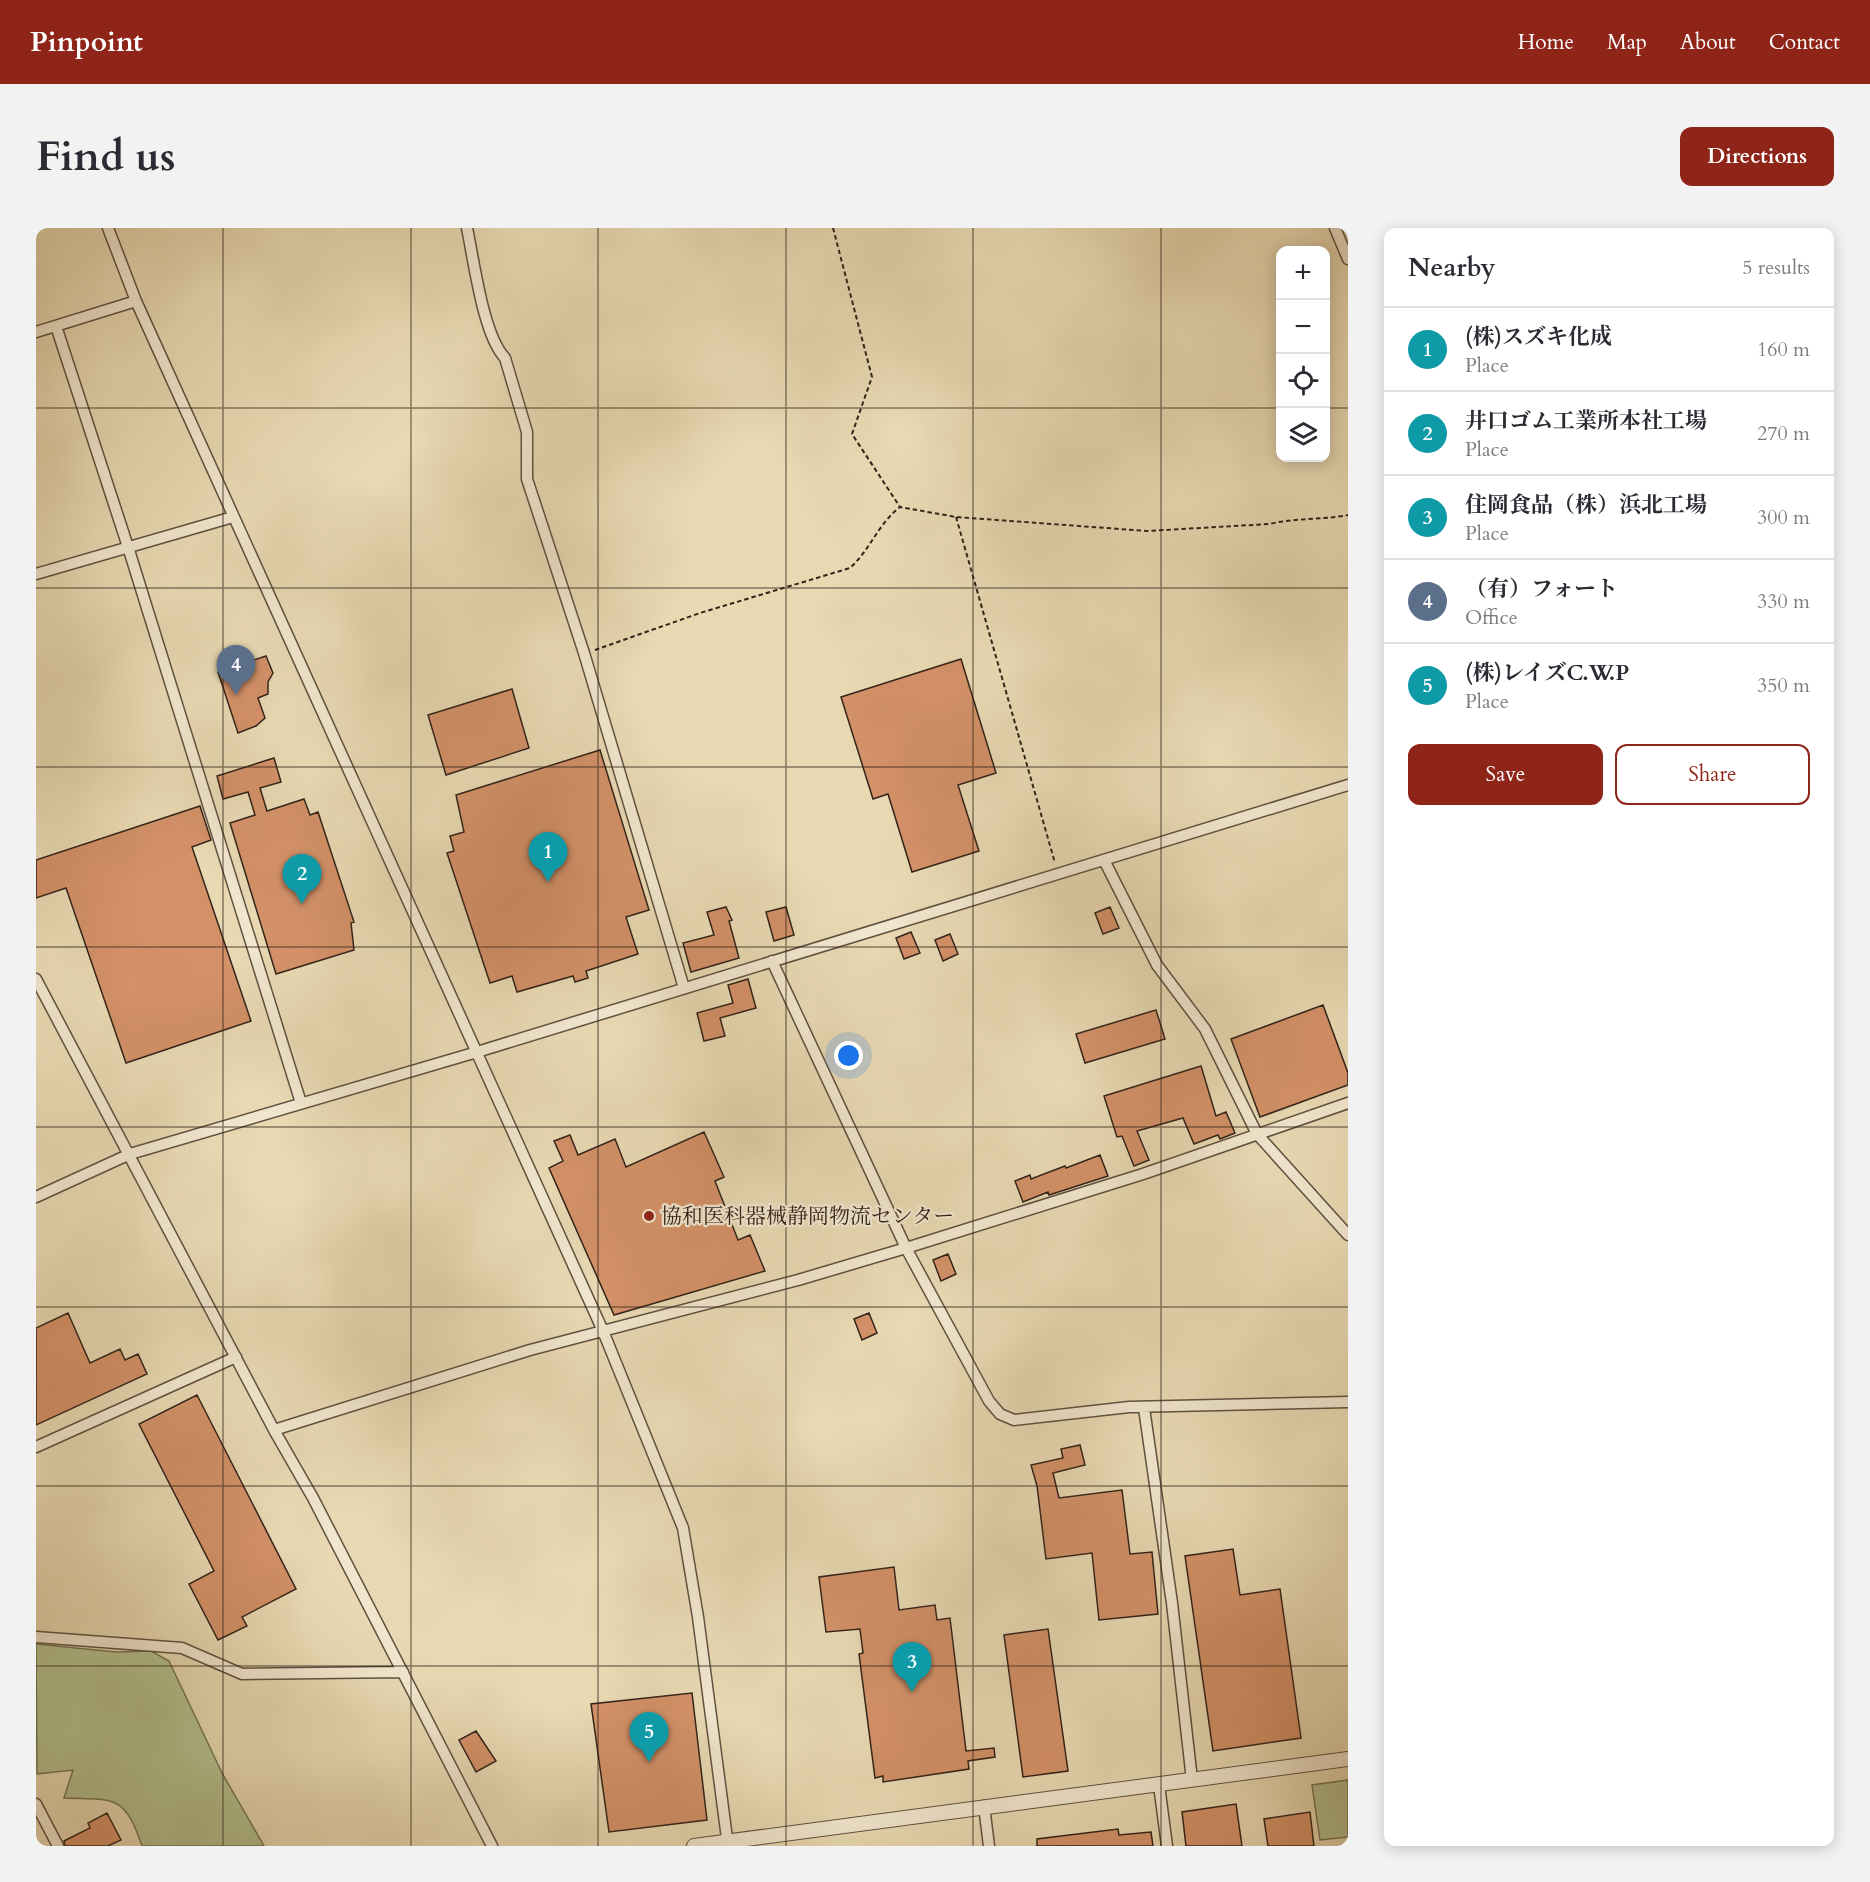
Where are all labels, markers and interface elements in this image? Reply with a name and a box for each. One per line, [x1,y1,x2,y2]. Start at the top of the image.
text: Pinpoint [30,23,143,61]
text: Home [1518,28,1574,57]
text: Map [1607,28,1647,57]
text: About [1680,28,1736,57]
text: Contact [1769,28,1840,57]
button: Directions [1680,127,1834,186]
text: Find us [36,128,176,185]
map controls [1276,246,1330,462]
button: + [1276,246,1330,300]
text: Nearby [1408,250,1496,285]
text: 5 results [1742,254,1810,281]
button: − [1276,300,1330,354]
text: (株)スズキ化成 [1465,322,1612,352]
text: 1 [1422,336,1433,363]
text: 160 m [1757,336,1810,363]
text: Place [1465,352,1509,379]
button: locate [1276,354,1330,408]
text: 井口ゴム工業所本社工場 [1465,406,1707,436]
button: layers [1276,408,1330,462]
text: 2 [1422,420,1433,447]
text: 270 m [1757,420,1810,447]
text: Place [1465,436,1509,463]
text: 住岡食品（株）浜北工場 [1465,490,1707,520]
text: 3 [1422,504,1433,531]
text: 300 m [1757,504,1810,531]
text: Place [1465,520,1509,547]
text: （有）フォート [1465,574,1618,604]
text: 4 [1422,588,1433,615]
text: 330 m [1757,588,1810,615]
text: Office [1465,604,1518,631]
pin: 4 [216,646,256,695]
text: (株)レイズC.W.P [1465,658,1629,688]
text: 5 [1422,672,1433,699]
text: 350 m [1757,672,1810,699]
text: Place [1465,688,1509,715]
button: Save [1408,744,1603,805]
button: Share [1615,744,1810,805]
pin: 1 [528,832,568,882]
pin: 2 [282,854,322,904]
your location [834,1041,863,1070]
place label: 協和医科器械静岡物流センター [661,1202,954,1231]
marker: 協和医科器械静岡物流センター [642,1209,656,1223]
pin: 3 [892,1642,932,1692]
pin: 5 [630,1712,668,1762]

